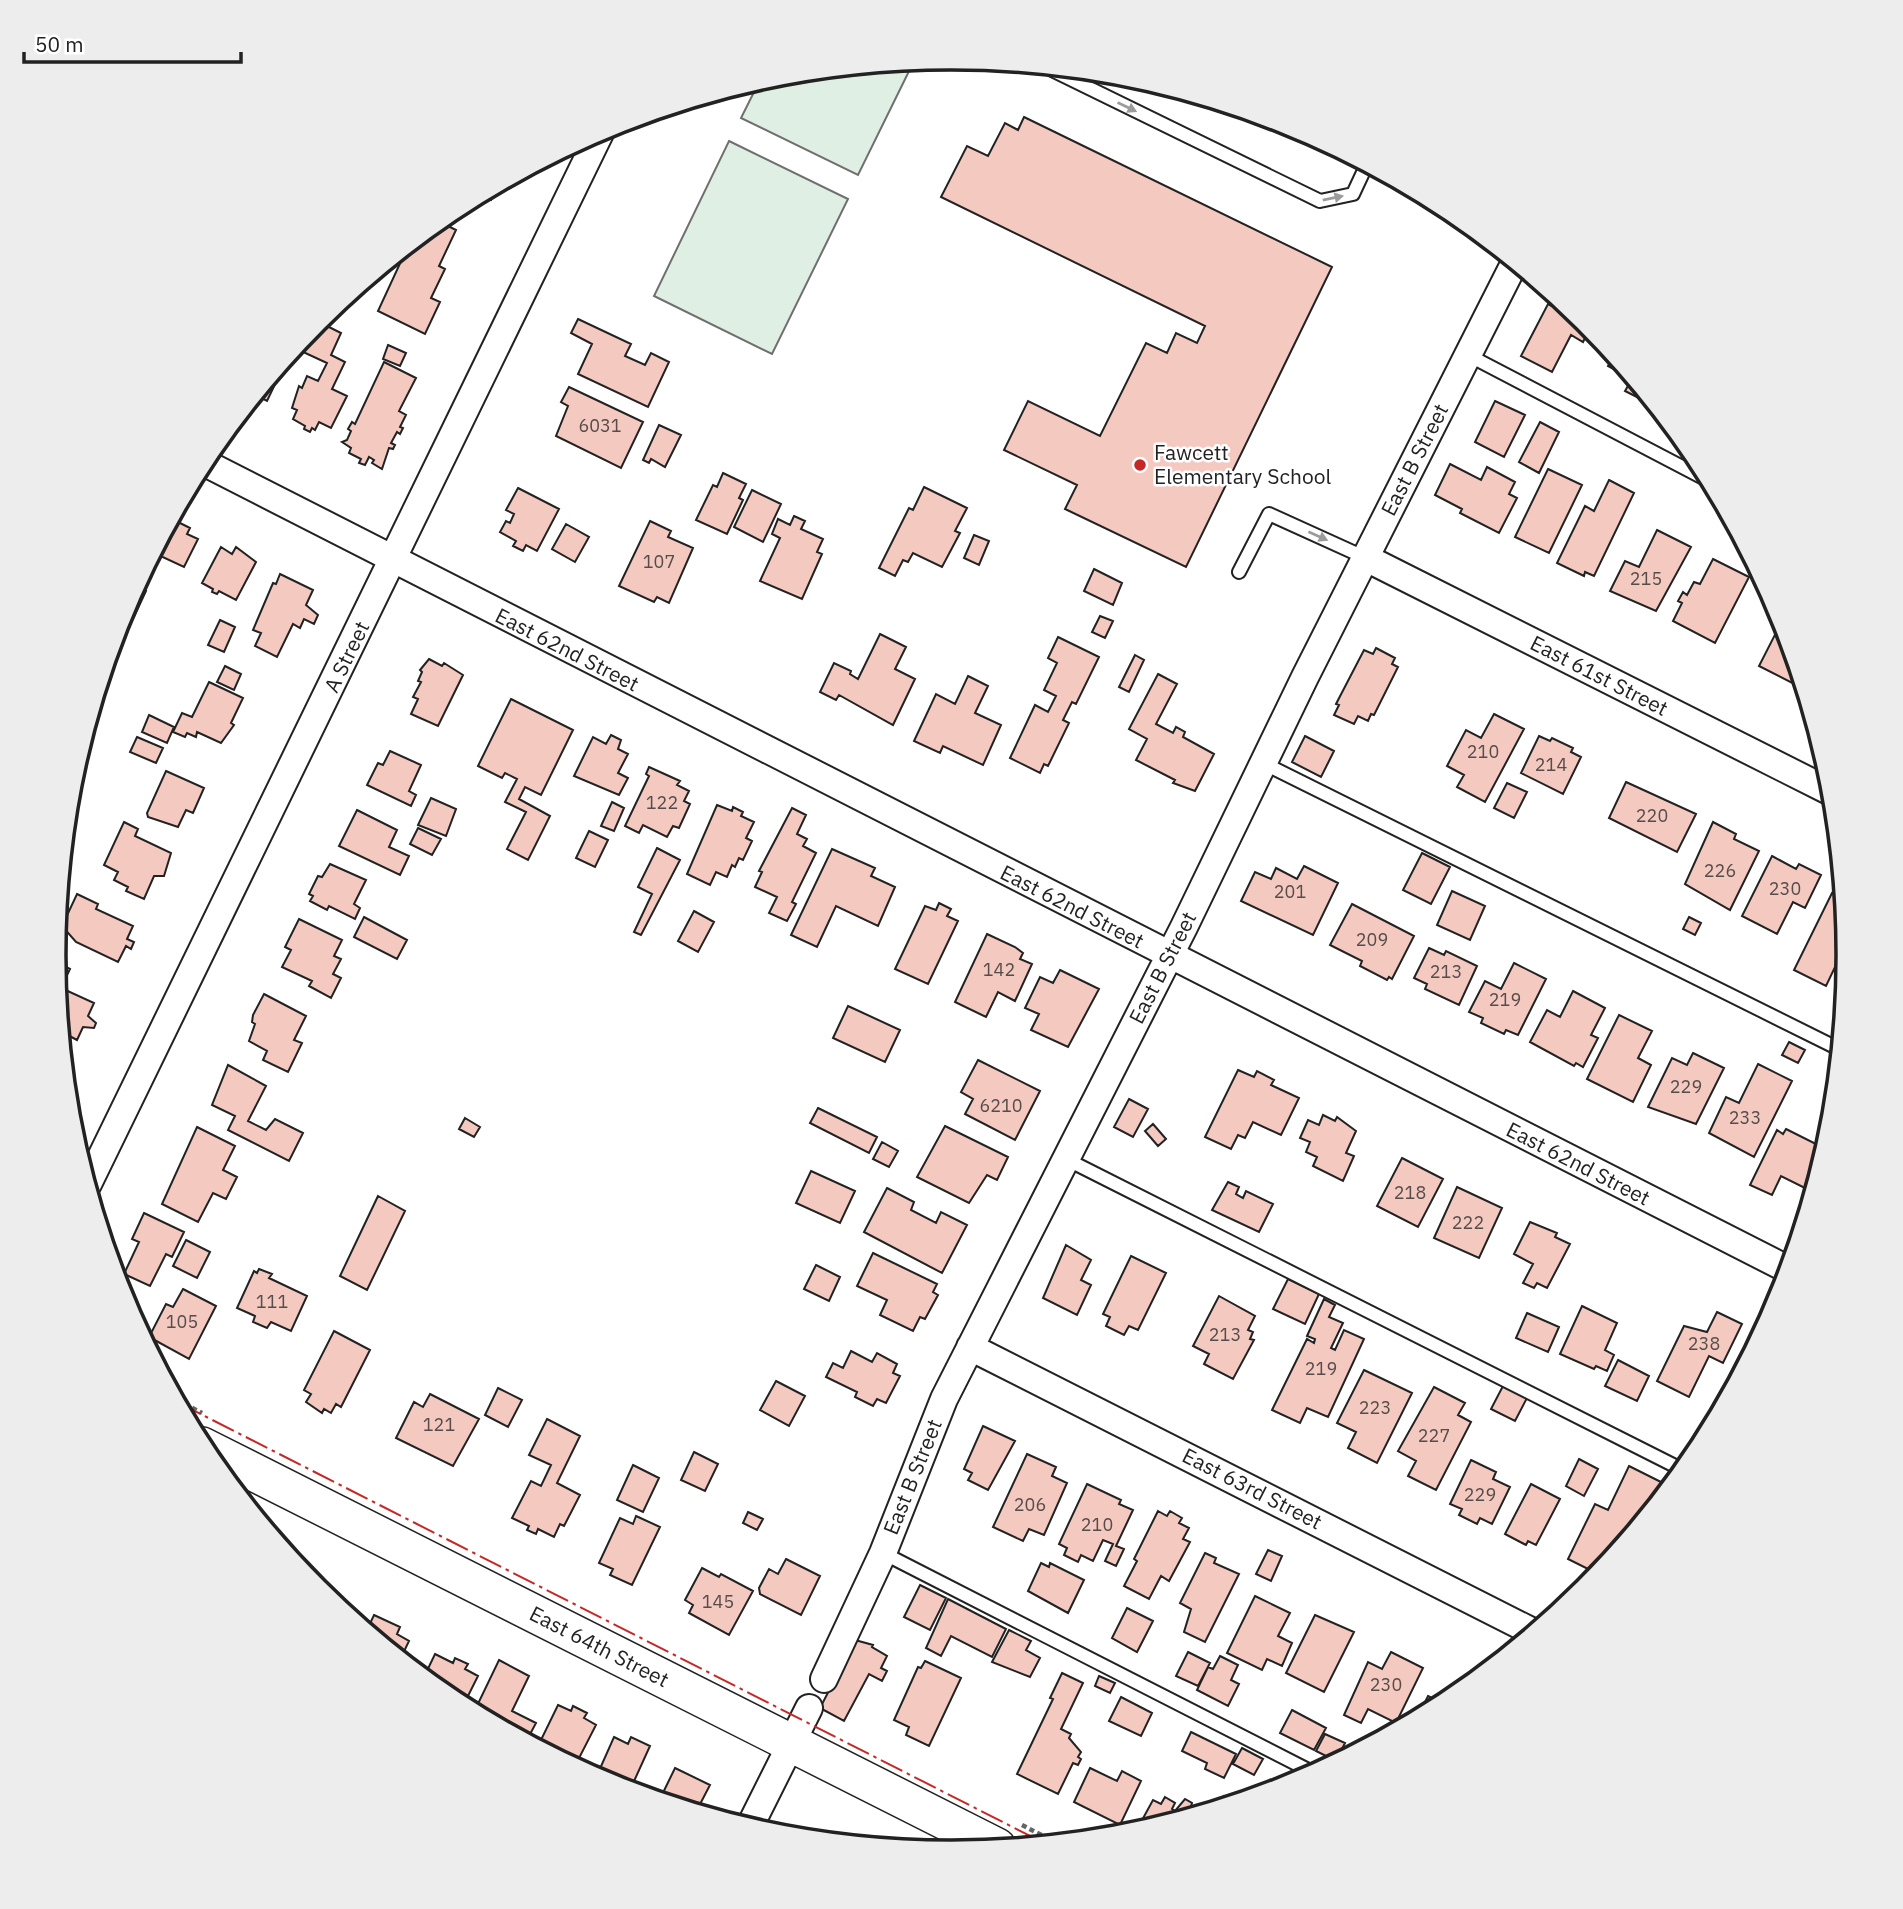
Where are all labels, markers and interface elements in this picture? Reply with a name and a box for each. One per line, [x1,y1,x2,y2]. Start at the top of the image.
scale bar [24,21,242,65]
text: 50 m [35,30,84,58]
one-way arrow [1117,101,1137,113]
one-way arrow [1322,193,1344,204]
street label: East B Street [1374,399,1454,520]
house number: 6031 [578,414,622,437]
place label: Fawcett Elementary School [1154,438,1331,490]
marker: Fawcett Elementary School [1132,457,1148,473]
one-way arrow [1307,531,1328,542]
house number: 107 [643,550,675,573]
house number: 215 [1630,567,1662,590]
street label: East 62nd Street [491,601,644,697]
street label: A Street [317,616,375,697]
street label: East 61st Street [1526,628,1673,722]
house number: 210 [1467,740,1499,763]
house number: 214 [1535,753,1567,776]
house number: 122 [646,791,678,814]
house number: 220 [1636,804,1668,827]
street label: East 62nd Street [996,858,1149,954]
house number: 226 [1704,859,1736,882]
house number: 230 [1769,877,1801,900]
house number: 201 [1274,880,1306,903]
street label: East B Street [1122,907,1202,1028]
house number: 209 [1356,928,1388,951]
house number: 142 [983,958,1015,981]
house number: 213 [1430,960,1462,983]
house number: 219 [1489,988,1521,1011]
house number: 229 [1670,1075,1702,1098]
house number: 6210 [979,1094,1023,1117]
house number: 233 [1729,1106,1761,1129]
street label: East 62nd Street [1502,1115,1655,1211]
house number: 218 [1394,1181,1426,1204]
house number: 222 [1452,1211,1484,1234]
house number: 111 [256,1290,288,1313]
house number: 105 [166,1310,198,1333]
house number: 213 [1209,1323,1241,1346]
house number: 238 [1688,1332,1720,1355]
house number: 219 [1305,1357,1337,1380]
house number: 223 [1359,1396,1391,1419]
house number: 121 [423,1413,455,1436]
street label: East B Street [876,1415,948,1538]
house number: 227 [1418,1424,1450,1447]
street label: East 63rd Street [1178,1441,1327,1535]
house number: 229 [1464,1483,1496,1506]
house number: 206 [1014,1493,1046,1516]
house number: 210 [1081,1513,1113,1536]
house number: 145 [702,1590,734,1613]
street label: East 64th Street [525,1599,674,1693]
house number: 230 [1370,1673,1402,1696]

